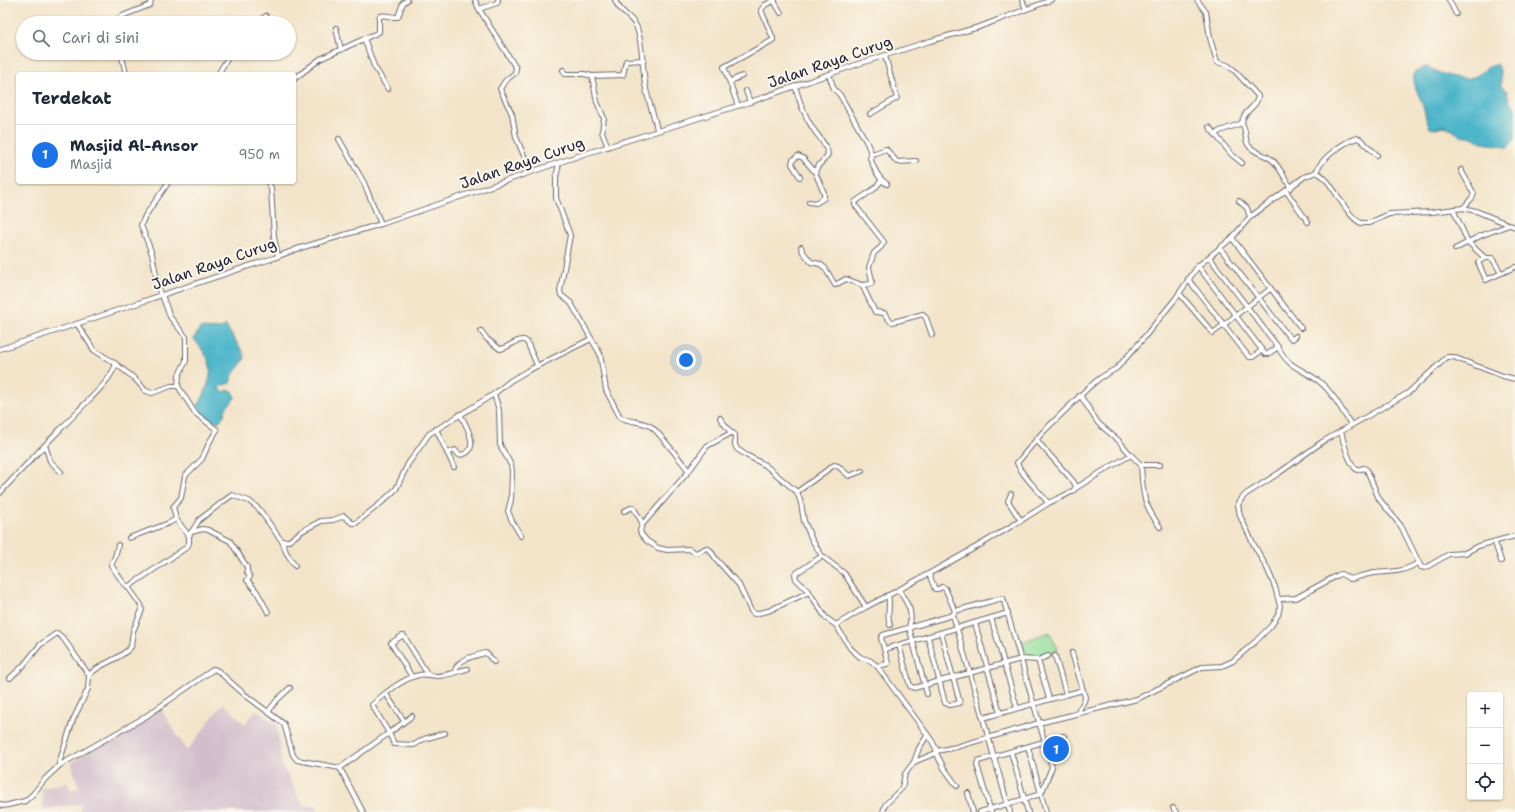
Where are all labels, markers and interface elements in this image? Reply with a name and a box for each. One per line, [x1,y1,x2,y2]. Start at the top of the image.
search box [16,16,296,60]
icon: search [30,27,52,49]
text: Cari di sini [62,28,139,48]
street label: Jalan Raya Curug [765,31,895,93]
text: Terdekat [32,87,112,109]
street label: Jalan Raya Curug [457,132,587,194]
text: Masjid Al-Ansor [70,136,198,156]
text: 1 [42,146,48,163]
text: 950 m [239,146,280,163]
text: Masjid [70,156,112,173]
street label: Jalan Raya Curug [149,233,279,295]
your location [676,350,696,370]
map controls [1467,692,1503,800]
button: + [1467,692,1503,728]
button: − [1467,728,1503,764]
pin: 1 [1043,734,1069,764]
button: locate [1467,764,1503,800]

